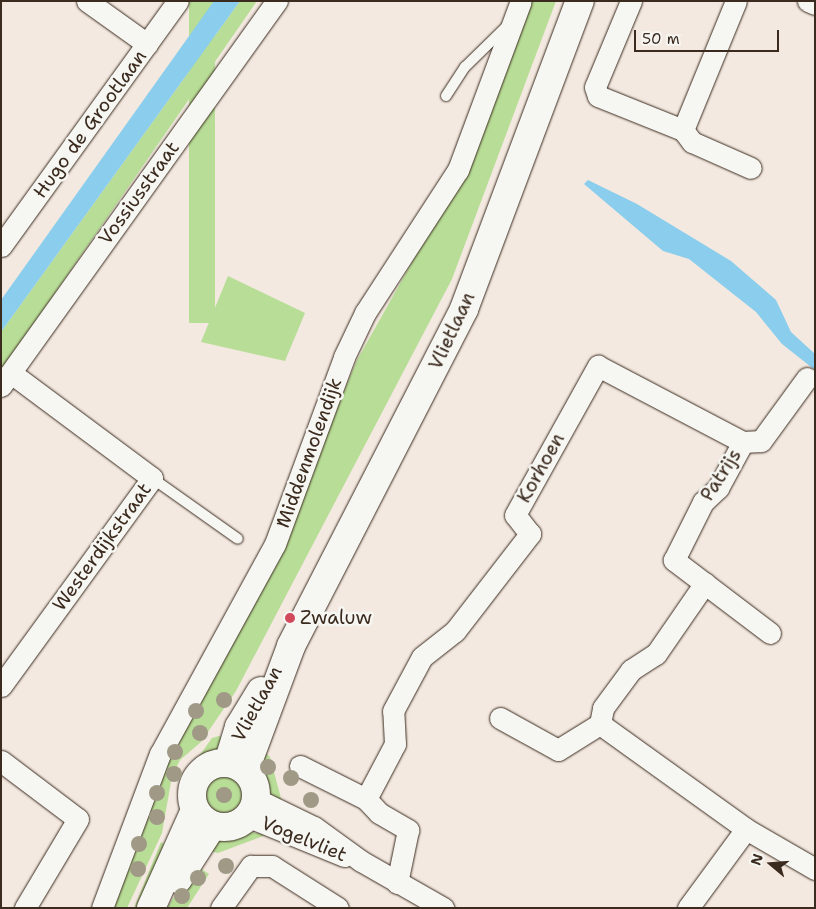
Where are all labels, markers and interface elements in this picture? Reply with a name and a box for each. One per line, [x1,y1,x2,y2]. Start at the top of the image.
scale bar [636,20,781,52]
text: 50 m [642,29,680,49]
street label: Hugo de Grootlaan [29,45,151,203]
street label: Vossiusstraat [94,137,184,249]
street label: Vlietlaan [424,289,480,373]
street label: Middenmolendijk [271,375,347,531]
street label: Korhoen [513,429,569,507]
street label: Patrijs [696,445,746,505]
street label: Westerdijkstraat [48,478,156,616]
place label: Zwaluw [300,607,372,629]
marker: Zwaluw [284,612,296,624]
street label: Vlietlaan [227,662,287,746]
street label: Vogelvliet [258,812,350,866]
north arrow [746,839,796,889]
text: N [746,851,767,867]

